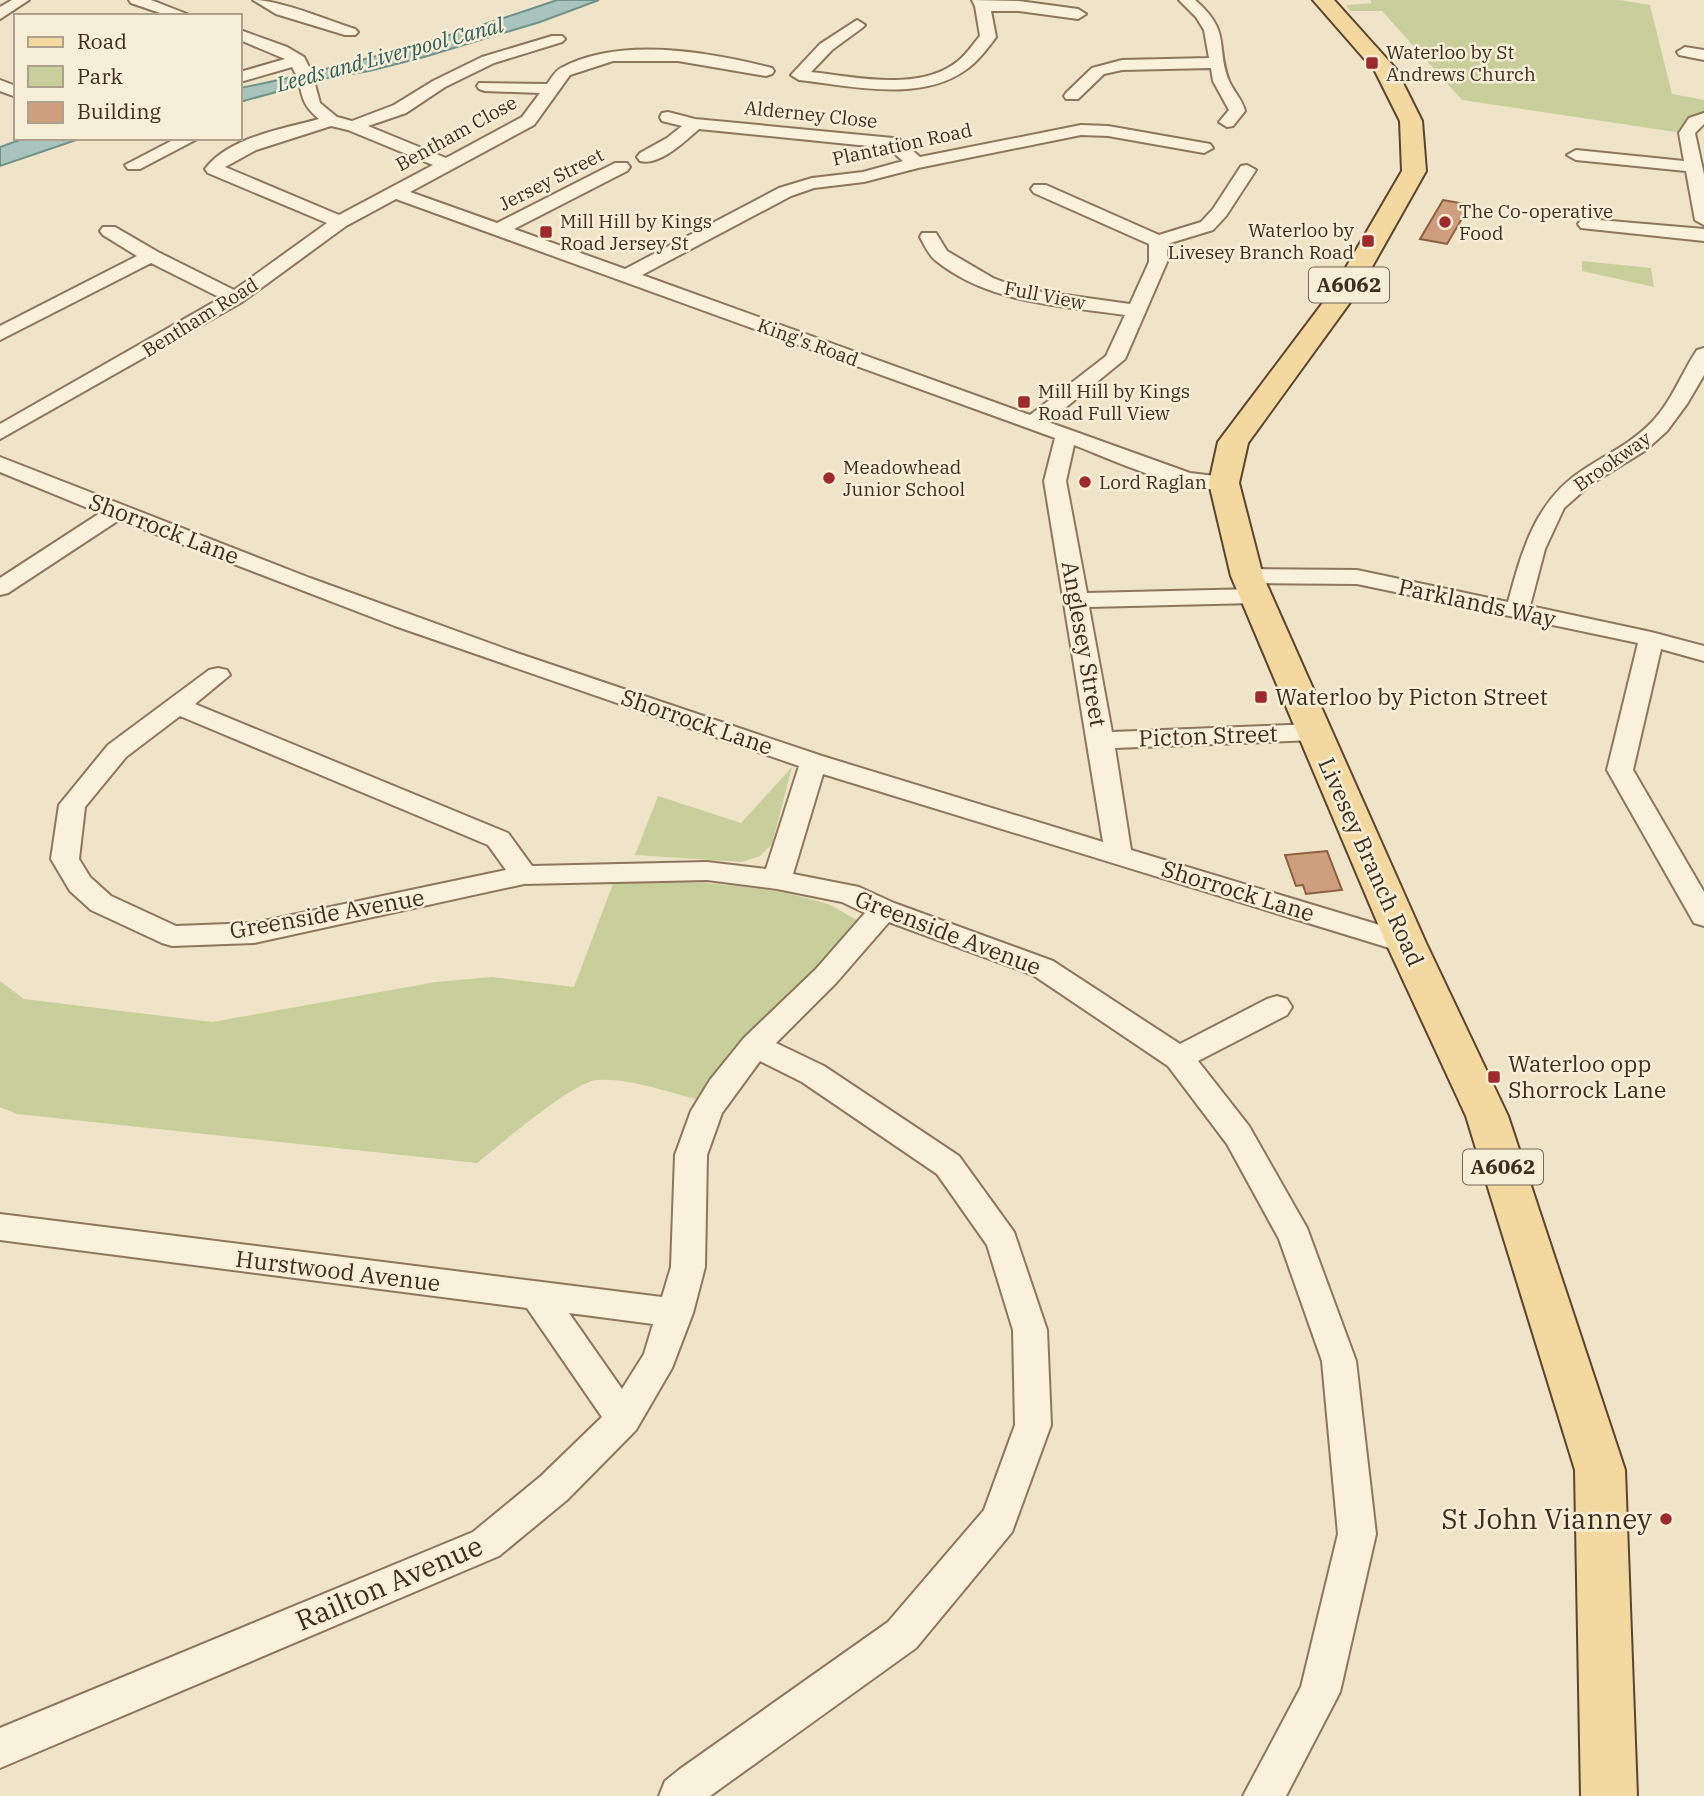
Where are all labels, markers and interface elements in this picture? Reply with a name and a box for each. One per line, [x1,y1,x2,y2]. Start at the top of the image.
water label: Leeds and Liverpool Canal [272,10,507,98]
legend [14,14,242,140]
text: Road [77,27,127,55]
place label: Waterloo by St Andrews Church [1386,40,1536,86]
marker: Waterloo by St Andrews Church [1364,55,1380,71]
text: Park [77,62,124,90]
street label: Bentham Close [391,90,521,176]
street label: Alderney Close [743,95,879,133]
text: Building [77,97,162,125]
street label: Plantation Road [830,117,974,171]
street label: Jersey Street [495,142,608,216]
place label: The Co-operative Food [1459,199,1613,245]
place label: Mill Hill by Kings Road Jersey St [560,209,712,255]
marker: The Co-operative Food [1437,214,1453,230]
place label: Waterloo by Livesey Branch Road [1168,218,1355,264]
marker: Mill Hill by Kings Road Jersey St [538,224,554,240]
marker: Waterloo by Livesey Branch Road [1360,233,1376,249]
road number: A6062 [1309,268,1389,302]
street label: Bentham Road [138,272,262,362]
street label: Full View [1002,275,1088,315]
street label: King's Road [754,313,862,371]
place label: Mill Hill by Kings Road Full View [1038,379,1190,425]
marker: Mill Hill by Kings Road Full View [1016,394,1032,410]
street label: Brookway [1569,425,1656,496]
place label: Meadowhead Junior School [843,455,965,501]
marker: Meadowhead Junior School [821,470,837,486]
place label: Lord Raglan [1099,470,1207,494]
marker: Lord Raglan [1077,474,1093,490]
street label: Shorrock Lane [85,486,244,570]
street label: Anglesey Street [1056,559,1114,729]
street label: Parklands Way [1396,571,1559,634]
street label: Shorrock Lane [618,681,777,761]
place label: Waterloo by Picton Street [1275,681,1548,711]
marker: Waterloo by Picton Street [1253,689,1269,705]
street label: Picton Street [1138,718,1278,752]
street label: Livesey Branch Road [1312,752,1432,971]
street label: Shorrock Lane [1158,853,1318,928]
street label: Greenside Avenue [227,881,426,945]
street label: Greenside Avenue [851,883,1046,981]
place label: Waterloo opp Shorrock Lane [1508,1048,1666,1104]
marker: Waterloo opp Shorrock Lane [1486,1069,1502,1085]
road number: A6062 [1463,1150,1543,1184]
street label: Hurstwood Avenue [234,1243,442,1297]
place label: St John Vianney [1441,1500,1652,1537]
marker: St John Vianney [1658,1511,1674,1527]
street label: Railton Avenue [290,1526,488,1639]

